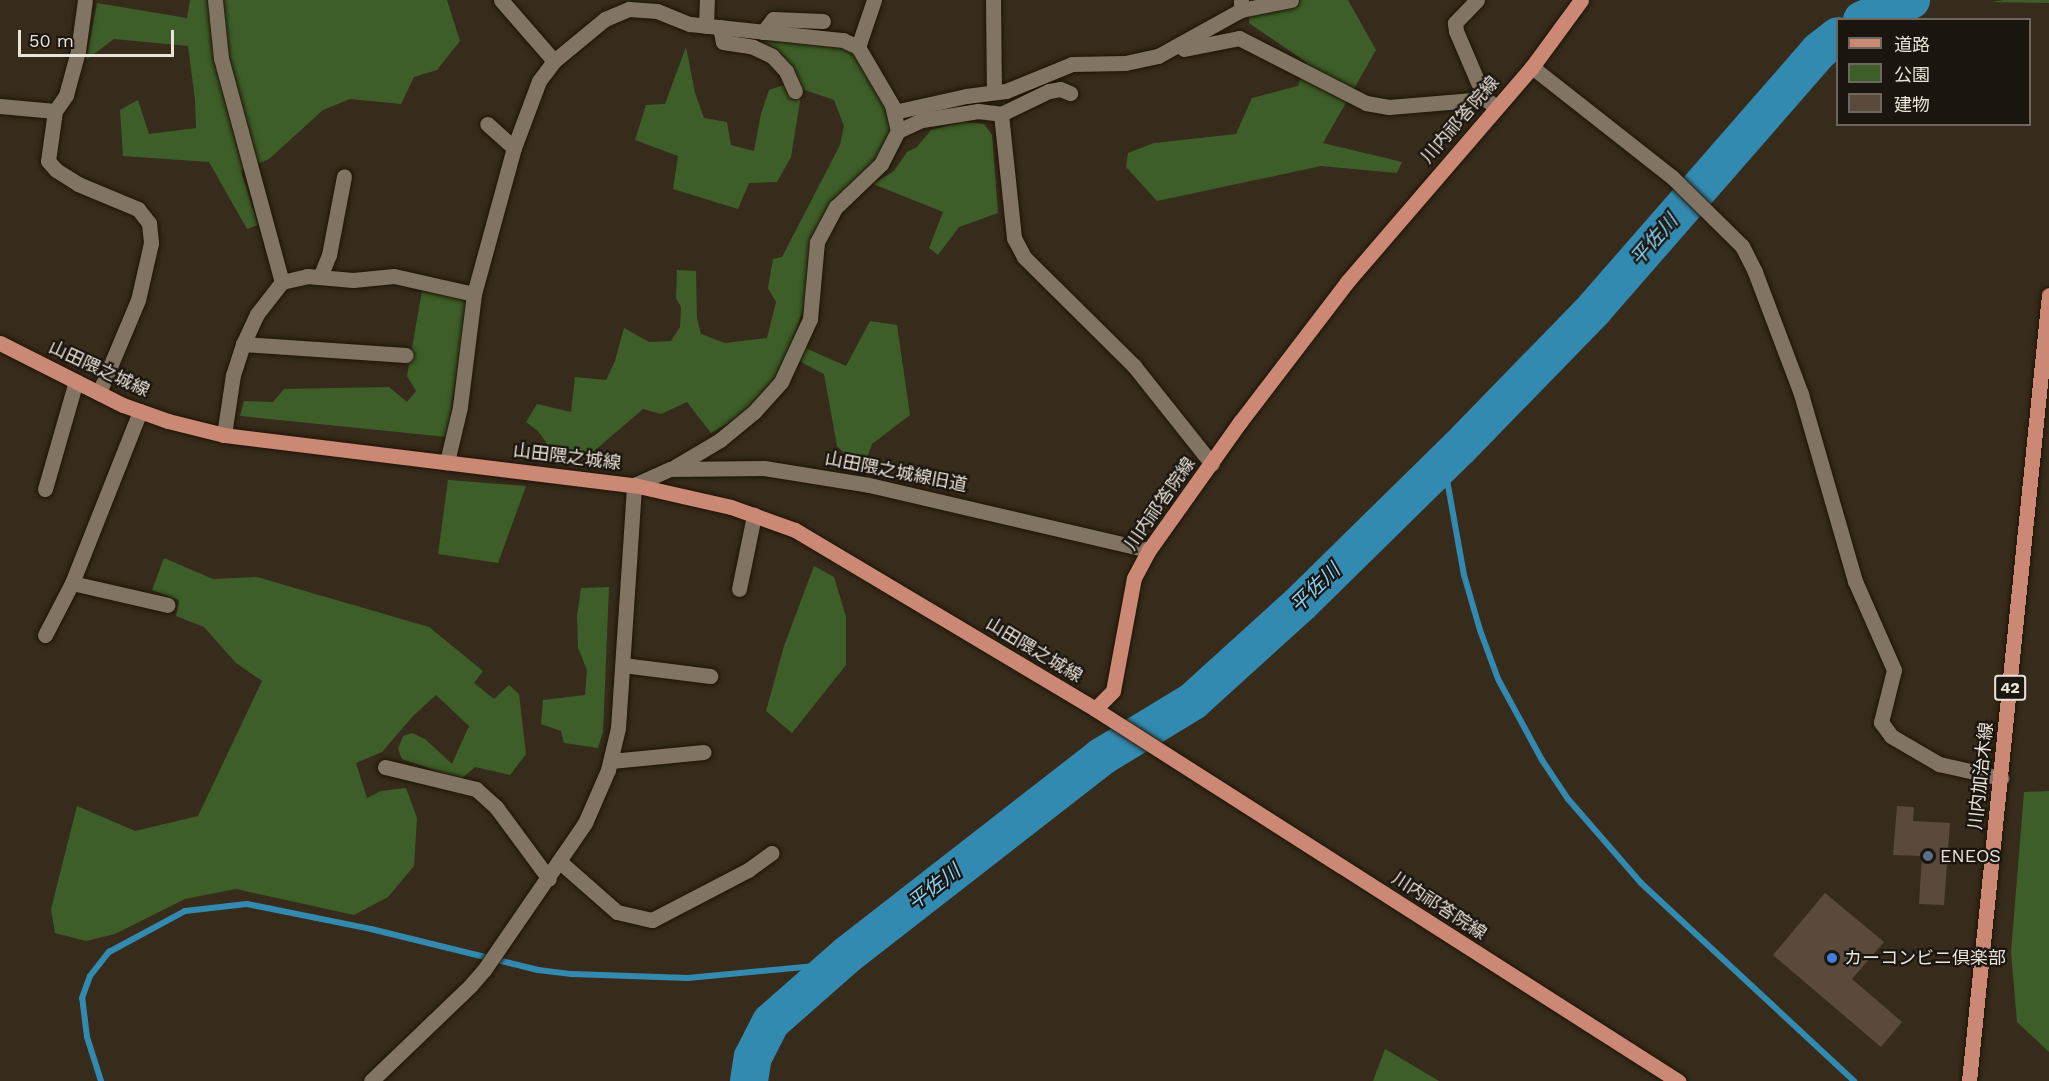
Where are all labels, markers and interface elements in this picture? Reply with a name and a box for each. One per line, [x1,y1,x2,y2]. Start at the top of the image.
scale bar [21,18,177,56]
legend [1836,18,2031,126]
text: 50 m [29,30,74,51]
text: 道路 [1894,34,1930,55]
text: 公園 [1894,64,1930,85]
street label: 川内祁答院線 [1416,72,1504,168]
text: 建物 [1894,94,1930,115]
water label: 平佐川 [1625,209,1683,271]
street label: 山田隈之城線 [45,336,153,402]
street label: 山田隈之城線 [512,440,622,474]
street label: 山田隈之城線旧道 [823,448,969,496]
street label: 川内祁答院線 [1120,454,1200,554]
water label: 平佐川 [1285,559,1345,617]
street label: 山田隈之城線 [982,613,1086,687]
road number: 42 [1994,675,2026,701]
street label: 川内加治木線 [1965,721,1997,831]
place label: ENEOS [1940,845,2001,867]
marker: ENEOS [1921,849,1935,863]
water label: 平佐川 [903,859,965,915]
street label: 川内祁答院線 [1388,868,1490,944]
place label: カーコンビニ倶楽部 [1844,947,2006,969]
marker: カーコンビニ倶楽部 [1825,951,1839,965]

